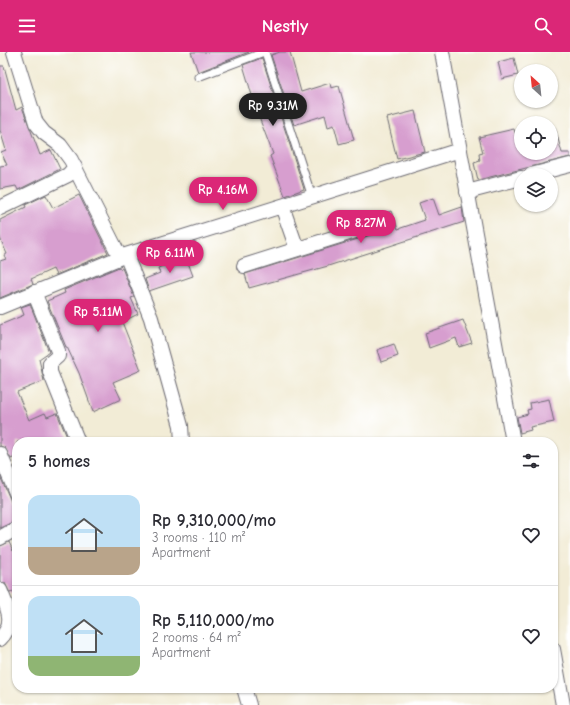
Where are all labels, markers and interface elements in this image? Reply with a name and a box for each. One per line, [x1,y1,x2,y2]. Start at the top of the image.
icon: menu [16,15,38,37]
icon: search [532,15,554,37]
text: Nestly [262,16,308,37]
north arrow [514,64,558,108]
map controls [514,64,558,212]
pin: Rp 9.31M [232,93,314,127]
text: Rp 9.31M [248,98,298,113]
button: locate [514,116,558,160]
button: layers [514,168,558,212]
pin: Rp 4.16M [182,177,264,211]
text: Rp 4.16M [198,182,248,197]
pin: Rp 8.27M [320,210,402,244]
text: Rp 8.27M [336,215,386,230]
pin: Rp 6.11M [129,240,211,274]
text: Rp 6.11M [146,245,194,260]
pin: Rp 5.11M [57,299,139,333]
text: Rp 5.11M [74,304,122,319]
icon: filters [520,450,542,472]
text: 5 homes [28,452,90,471]
icon: home [60,511,108,559]
text: Rp 9,310,000/mo [152,511,276,530]
icon: heart [520,524,542,546]
text: 3 rooms · 110 m² [152,530,245,545]
text: Apartment [152,545,210,560]
text: Rp 5,110,000/mo [152,611,274,630]
icon: home [60,612,108,660]
icon: heart [520,625,542,647]
text: 2 rooms · 64 m² [152,630,241,645]
text: Apartment [152,645,210,660]

